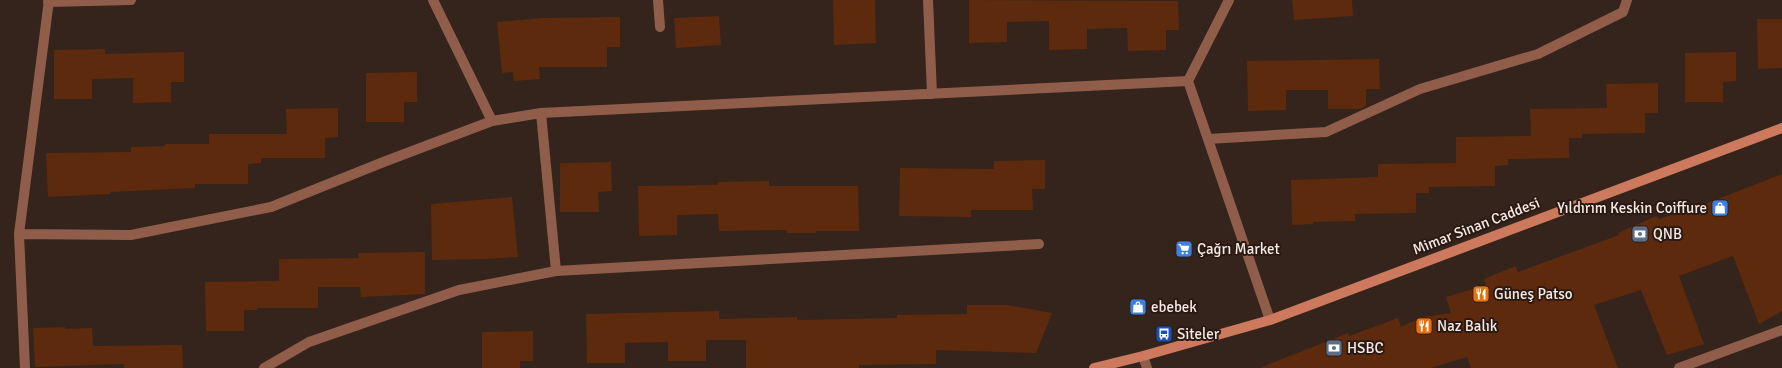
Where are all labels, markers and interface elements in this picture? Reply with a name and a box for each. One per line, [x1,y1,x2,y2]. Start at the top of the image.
street label: Mimar Sinan Caddesi [1410,193,1542,259]
shop icon: Yıldırım Keskin Coiffure [1710,198,1730,218]
place label: Yıldırım Keskin Coiffure [1557,199,1707,217]
bank icon: QNB [1630,224,1650,244]
place label: QNB [1653,225,1682,243]
supermarket icon: Çağrı Market [1174,239,1194,259]
place label: Çağrı Market [1197,240,1280,258]
restaurant icon: Güneş Patso [1471,284,1491,304]
place label: Güneş Patso [1494,285,1573,303]
shop icon: ebebek [1128,297,1148,317]
place label: ebebek [1151,298,1197,316]
restaurant icon: Naz Balık [1414,316,1434,336]
place label: Naz Balık [1437,317,1498,335]
bus stop icon: Siteler [1154,324,1174,344]
place label: Siteler [1177,325,1220,343]
bank icon: HSBC [1324,338,1344,358]
place label: HSBC [1347,339,1383,357]

